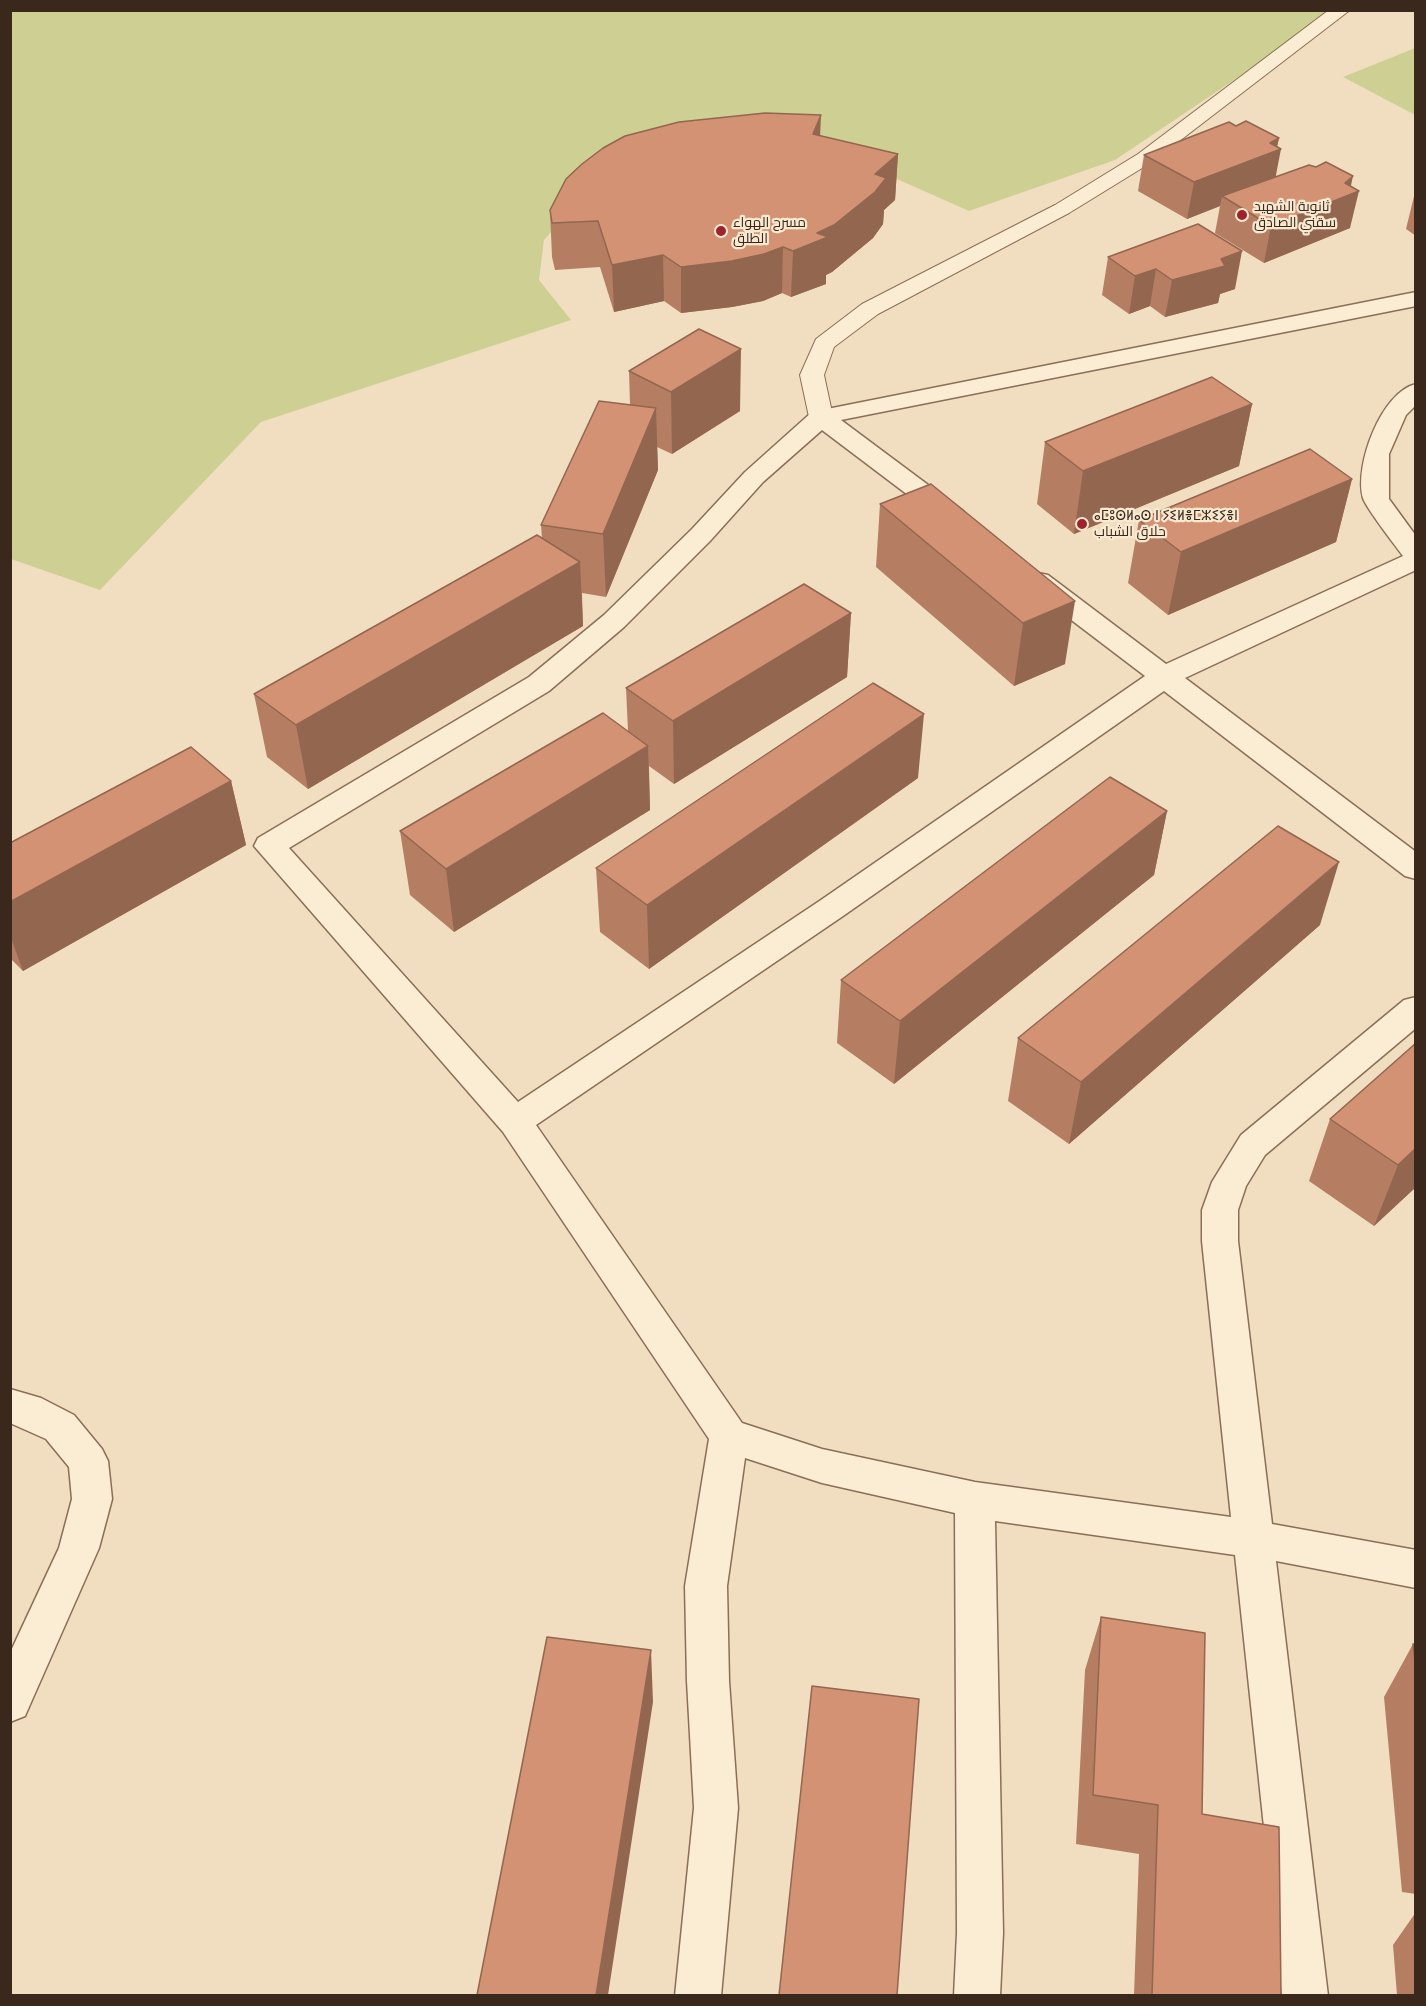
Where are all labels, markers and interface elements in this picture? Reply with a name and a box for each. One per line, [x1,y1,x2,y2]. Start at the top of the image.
place label: ثانوية الشهيد سقني الصادق [1254,199,1336,232]
marker: ثانوية الشهيد سقني الصادق [1235,208,1249,222]
place label: مسرح الهواء الطلق [733,215,806,248]
marker: مسرح الهواء الطلق [714,224,728,238]
place label: ⴰⵎⵓⵙⵍⴰⵙ ⵏ ⵢⵉⵍⴻⵎⵣⵉⵢⴻⵏ حلاق الشباب [1094,508,1238,540]
marker: ⴰⵎⵓⵙⵍⴰⵙ ⵏ ⵢⵉⵍⴻⵎⵣⵉⵢⴻⵏ حلاق الشباب [1075,517,1089,531]

